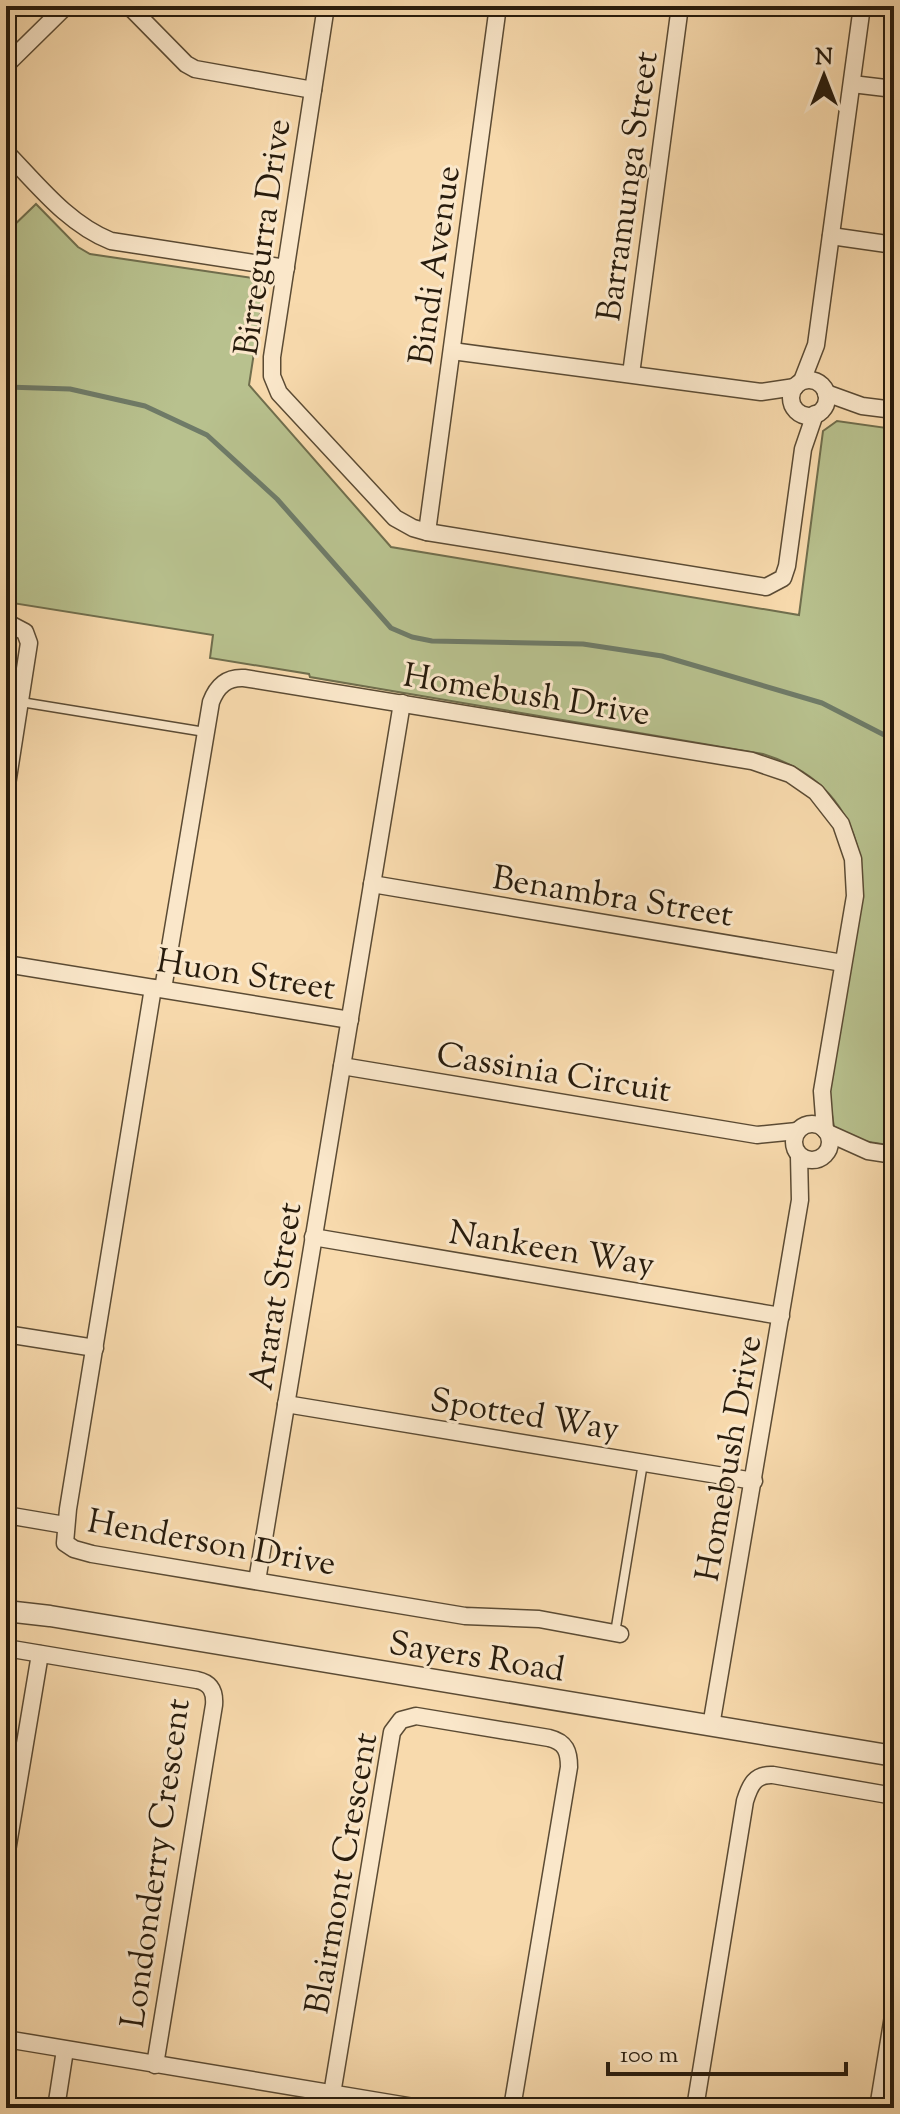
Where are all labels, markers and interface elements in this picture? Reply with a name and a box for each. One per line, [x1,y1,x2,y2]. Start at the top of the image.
north arrow [784,36,864,116]
text: N [815,43,833,75]
street label: Barramunga Street [586,48,673,325]
street label: Birregurra Drive [224,116,305,359]
street label: Bindi Avenue [398,163,475,368]
street label: Homebush Drive [399,653,653,740]
street label: Benambra Street [489,855,737,942]
street label: Huon Street [153,938,339,1015]
street label: Cassinia Circuit [433,1032,675,1117]
street label: Ararat Street [238,1199,317,1394]
street label: Nankeen Way [445,1210,658,1291]
street label: Homebush Drive [685,1332,776,1586]
street label: Spotted Way [426,1377,623,1456]
street label: Henderson Drive [84,1499,339,1590]
street label: Sayers Road [385,1620,568,1697]
street label: Londonderry Crescent [110,1695,205,2031]
street label: Blairmont Crescent [295,1729,392,2018]
scale bar [608,2026,846,2076]
text: 100 m [620,2039,678,2073]

